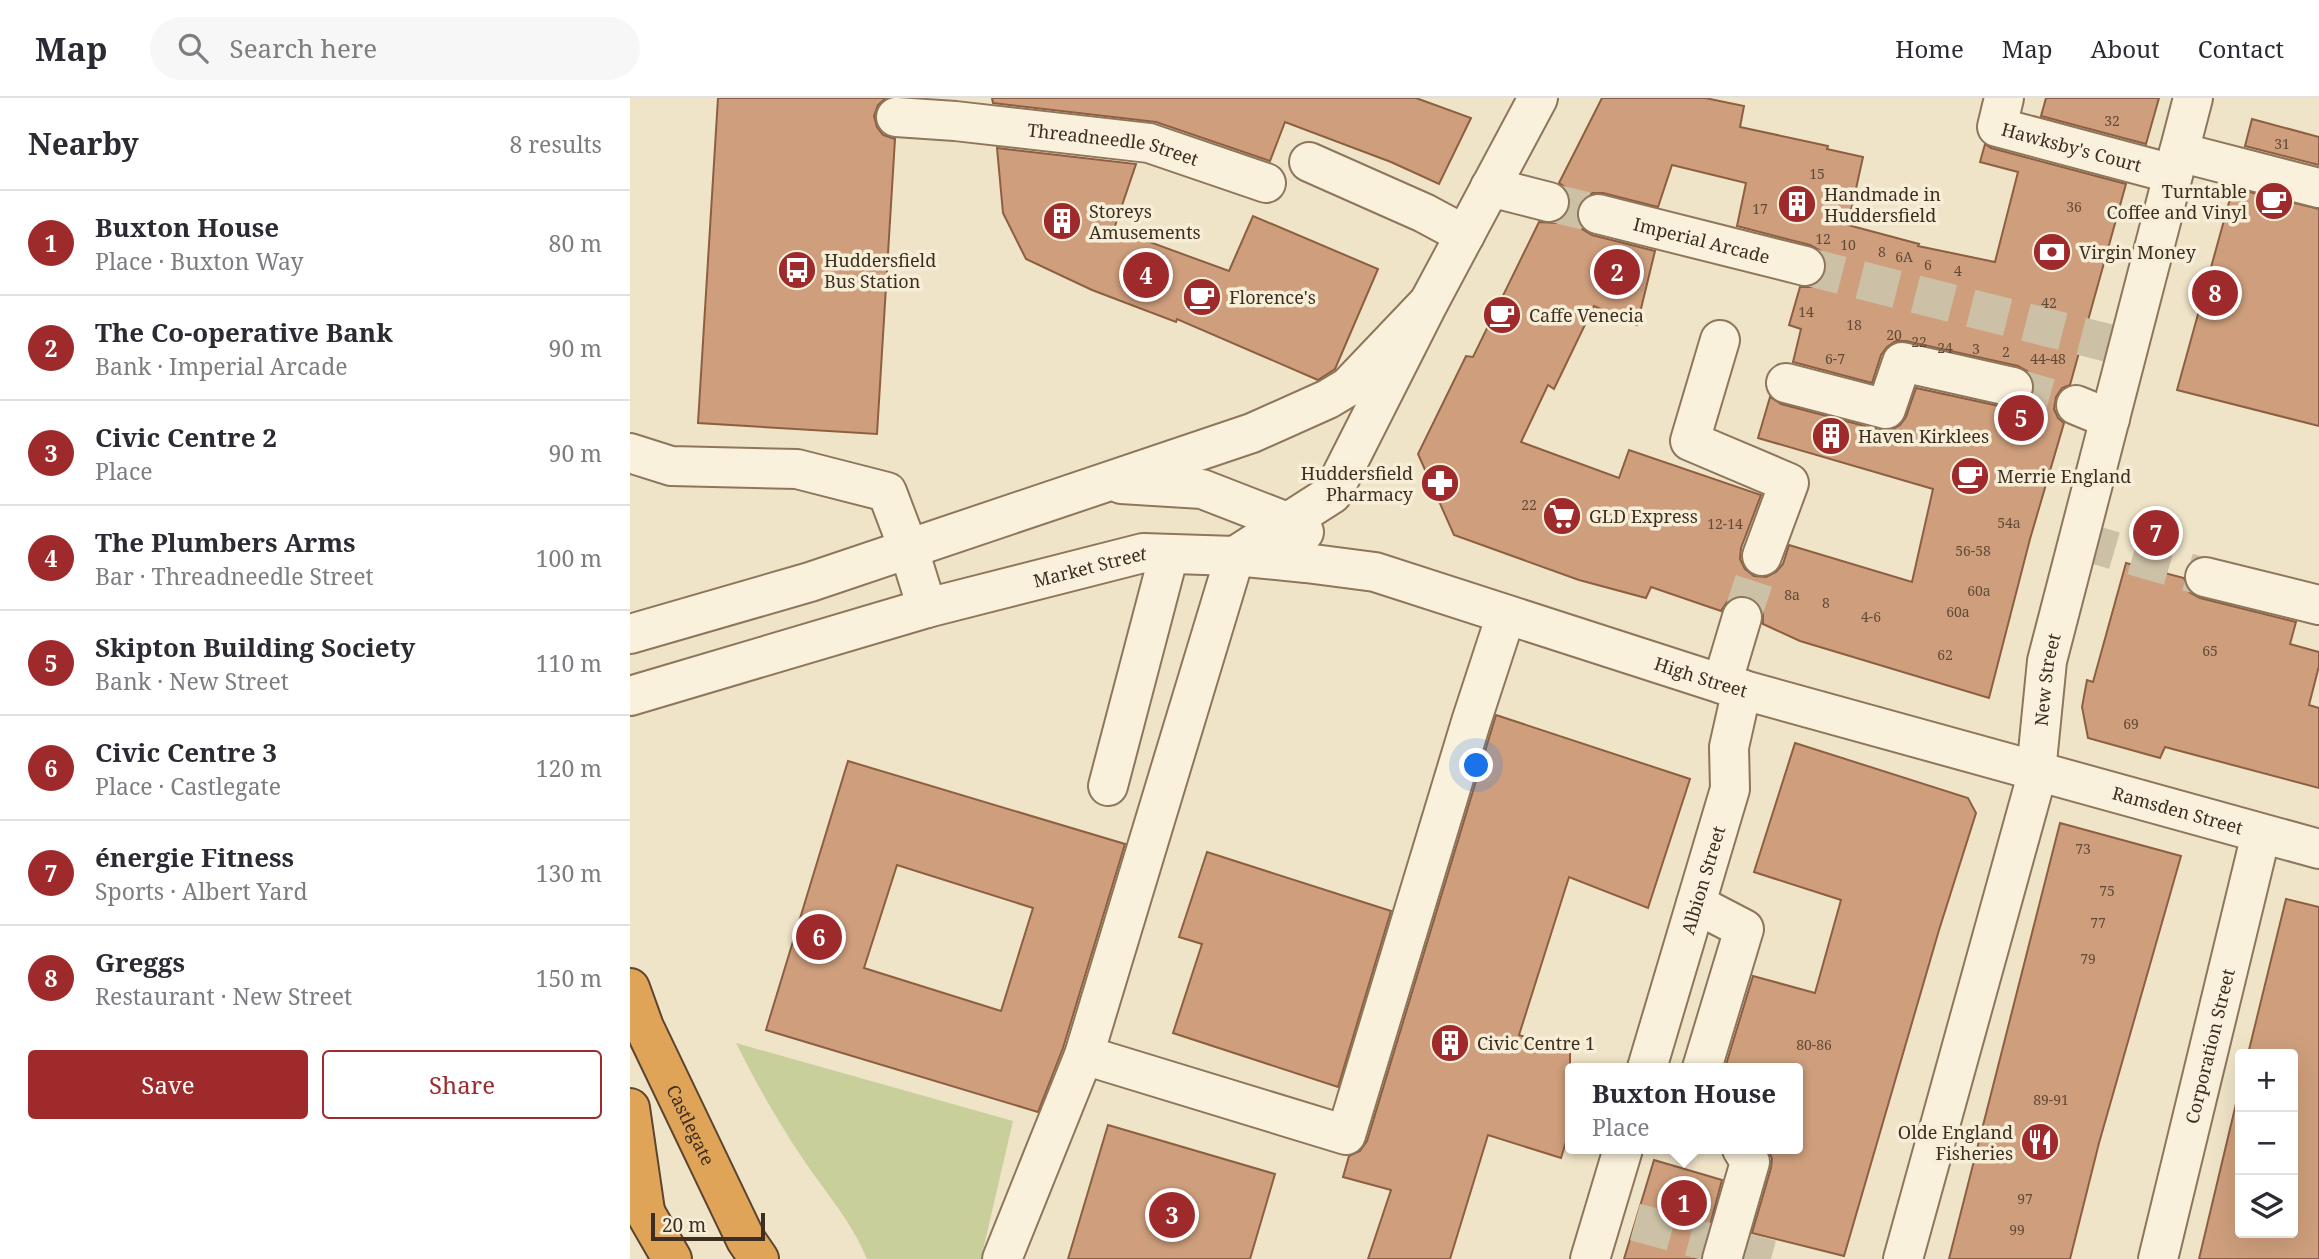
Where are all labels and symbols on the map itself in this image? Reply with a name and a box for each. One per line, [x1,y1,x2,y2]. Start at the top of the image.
house number: 32 [2104,111,2120,130]
street label: Threadneedle Street [1026,117,1202,171]
street label: Hawksby's Court [1999,117,2144,177]
house number: 31 [2274,134,2290,153]
house number: 15 [1809,164,1825,183]
place label: Turntable Coffee and Vinyl [2106,179,2247,224]
cafe icon: Turntable Coffee and Vinyl [2253,180,2295,222]
place label: Handmade in Huddersfield [1824,182,1941,227]
building icon: Handmade in Huddersfield [1776,183,1818,225]
house number: 36 [2066,197,2082,216]
place label: Storeys Amusements [1089,199,1201,244]
house number: 17 [1752,199,1768,218]
building icon: Storeys Amusements [1041,200,1083,242]
street label: Imperial Arcade [1631,211,1773,269]
house number: 12 [1815,229,1831,248]
bank icon: Virgin Money [2031,231,2073,273]
house number: 10 [1840,235,1856,254]
place label: Virgin Money [2079,240,2197,264]
house number: 8 [1878,242,1886,261]
pin: 2 [1594,246,1640,298]
house number: 6A [1895,247,1913,266]
place label: Huddersfield Bus Station [824,248,936,293]
bus stop icon: Huddersfield Bus Station [776,249,818,291]
pin: 4 [1123,249,1169,301]
house number: 6 [1924,255,1932,274]
house number: 4 [1954,261,1962,280]
pin: 8 [2192,267,2238,319]
cafe icon: Florence's [1181,276,1223,318]
place label: Florence's [1229,285,1316,309]
house number: 42 [2041,293,2057,312]
cafe icon: Caffe Venecia [1481,294,1523,336]
house number: 14 [1798,302,1814,321]
place label: Caffe Venecia [1529,303,1644,327]
house number: 18 [1846,315,1862,334]
house number: 20 [1886,325,1902,344]
house number: 22 [1911,332,1927,351]
house number: 24 [1937,338,1953,357]
house number: 3 [1972,339,1980,358]
house number: 2 [2002,342,2010,361]
house number: 6-7 [1825,349,1845,368]
house number: 44-48 [2030,349,2066,368]
pin: 5 [1998,392,2044,444]
building icon: Haven Kirklees [1810,415,1852,457]
place label: Haven Kirklees [1858,424,1989,448]
cafe icon: Merrie England [1949,455,1991,497]
place label: Huddersfield Pharmacy [1301,461,1414,506]
pharmacy icon: Huddersfield Pharmacy [1419,462,1461,504]
place label: Merrie England [1997,464,2131,488]
house number: 22 [1521,495,1537,514]
supermarket icon: GLD Express [1541,495,1583,537]
place label: GLD Express [1589,504,1698,528]
pin: 7 [2133,507,2179,559]
house number: 54a [1997,513,2021,532]
house number: 12-14 [1707,514,1743,533]
street label: Market Street [1031,541,1147,593]
house number: 56-58 [1955,541,1991,560]
house number: 60a [1967,581,1991,600]
house number: 8a [1784,585,1800,604]
house number: 8 [1822,593,1830,612]
house number: 60a [1946,602,1970,621]
house number: 4-6 [1861,607,1881,626]
street label: New Street [2029,630,2066,727]
house number: 65 [2202,641,2218,660]
house number: 62 [1937,645,1953,664]
street label: High Street [1651,651,1750,702]
house number: 69 [2123,714,2139,733]
your location [1459,748,1493,782]
street label: Ramsden Street [2110,780,2246,839]
street label: Albion Street [1675,823,1730,937]
house number: 73 [2075,839,2091,858]
house number: 75 [2099,881,2115,900]
pin: 6 [796,911,842,963]
house number: 77 [2090,913,2106,932]
house number: 79 [2080,949,2096,968]
street label: Corporation Street [2179,966,2240,1126]
building icon: Civic Centre 1 [1429,1022,1471,1064]
place label: Civic Centre 1 [1477,1031,1595,1055]
house number: 80-86 [1796,1035,1832,1054]
street label: Castlegate [661,1081,720,1169]
house number: 89-91 [2033,1090,2069,1109]
place label: Olde England Fisheries [1898,1120,2013,1165]
restaurant icon: Olde England Fisheries [2019,1121,2061,1163]
pin: 1 [1661,1177,1707,1229]
pin: 3 [1149,1189,1195,1241]
house number: 97 [2017,1189,2033,1208]
scale bar [651,1210,765,1242]
house number: 99 [2009,1220,2025,1239]

